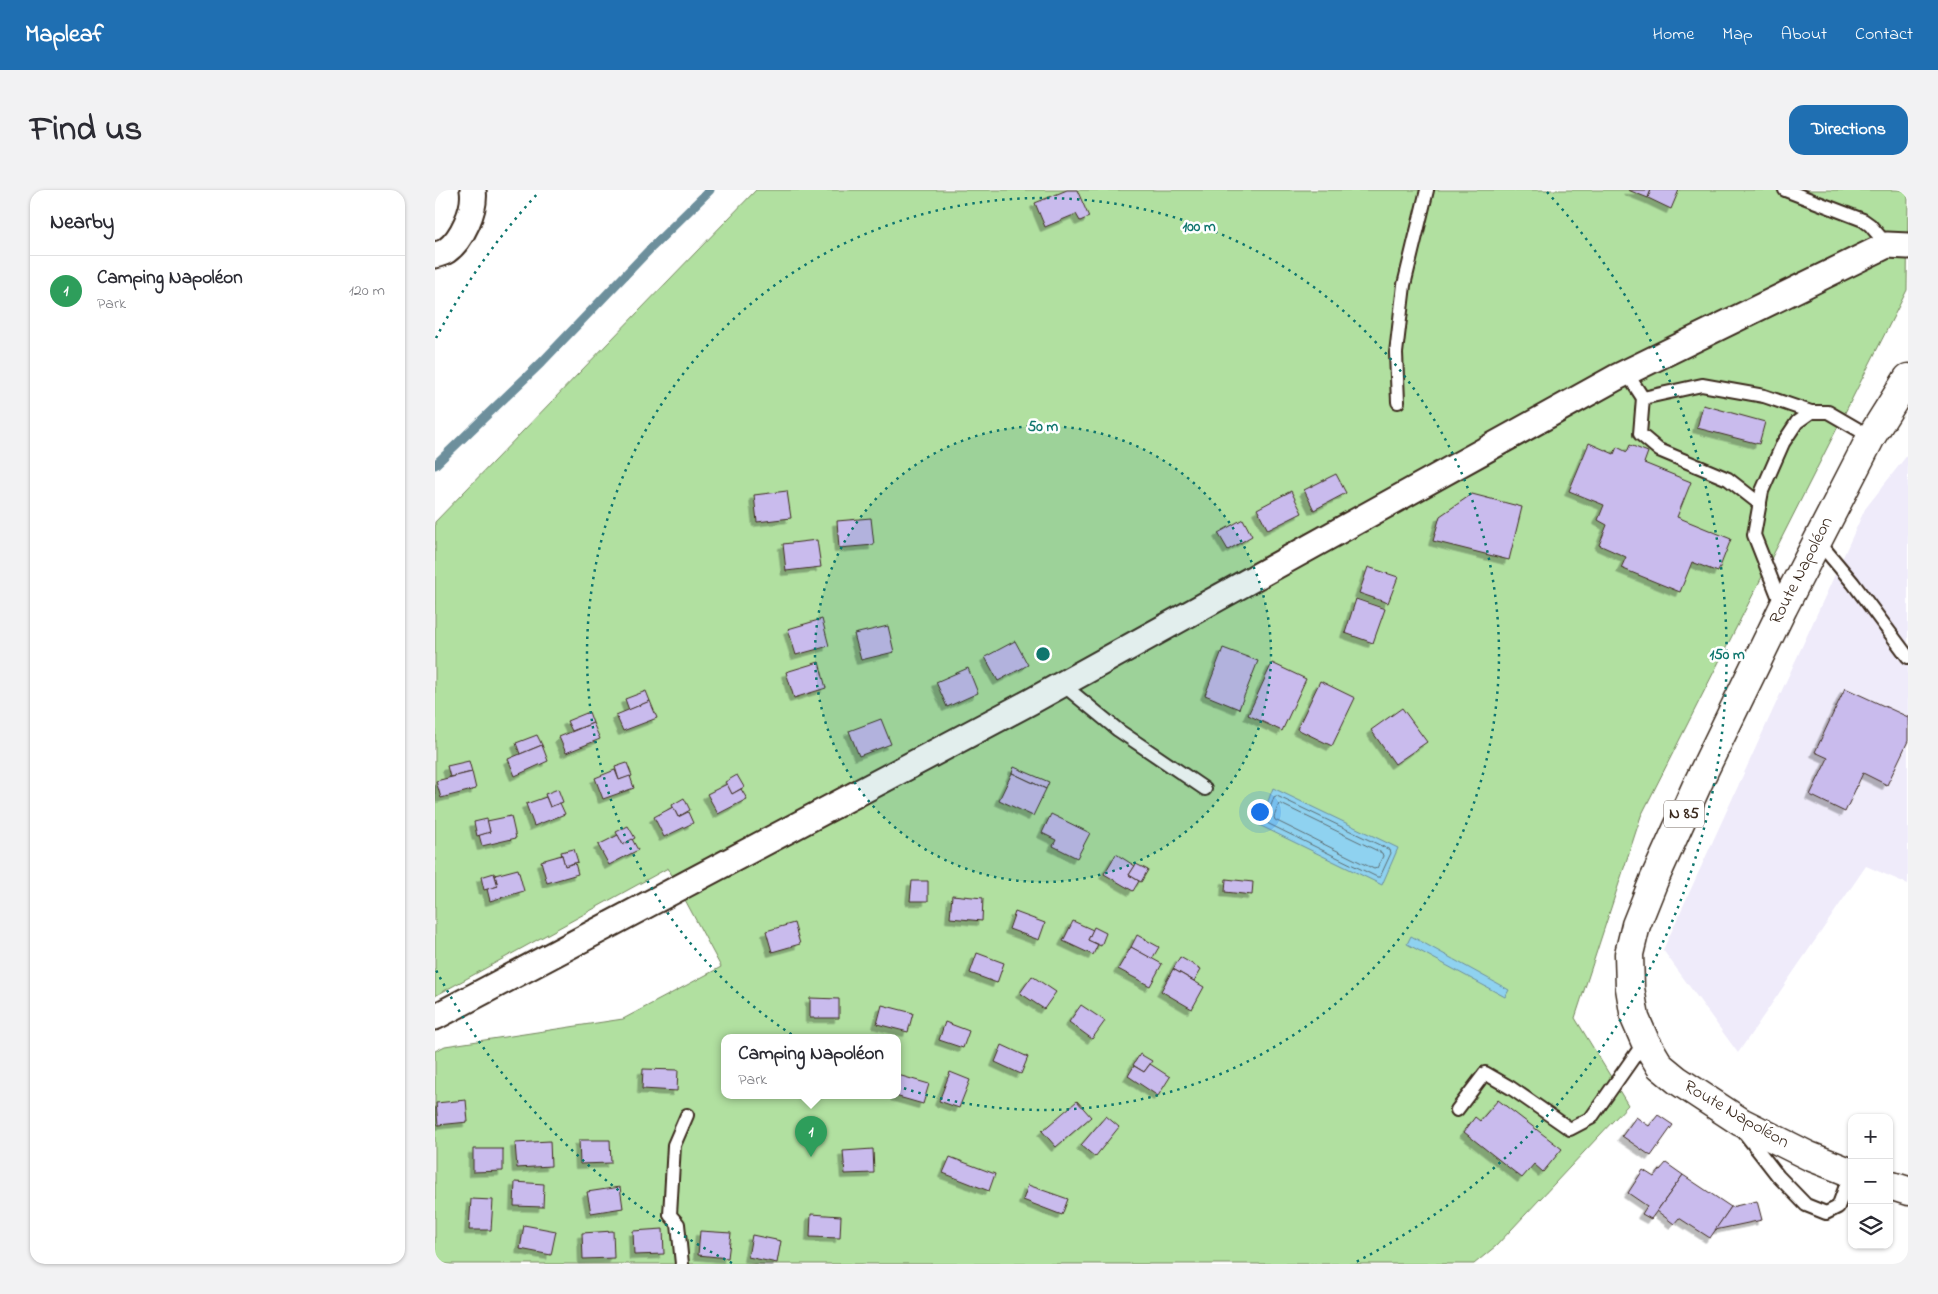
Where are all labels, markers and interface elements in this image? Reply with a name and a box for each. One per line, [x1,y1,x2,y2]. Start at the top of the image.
text: Mapleaf [25,18,104,53]
text: Home [1653,22,1694,48]
text: Map [1722,22,1753,48]
text: About [1781,22,1827,48]
text: Contact [1855,22,1913,48]
text: Find us [30,105,142,156]
button: Directions [1789,105,1908,155]
text: Nearby [50,208,114,238]
text: 100 m [1182,216,1216,238]
text: Camping Napoléon [97,265,243,292]
text: 1 [63,279,69,303]
text: 120 m [349,279,385,303]
text: Park [97,292,126,316]
text: 50 m [1028,416,1059,438]
street label: Route Napoléon [1764,512,1840,629]
text: 150 m [1709,644,1745,666]
centre of rings [1034,645,1052,663]
your location [1247,799,1273,825]
road number: N 85 [1664,800,1704,828]
popup [721,1034,901,1099]
text: Camping Napoléon [738,1041,884,1068]
text: Park [738,1068,767,1092]
street label: Route Napoléon [1678,1074,1794,1156]
map controls [1848,1114,1893,1249]
button: + [1848,1114,1893,1159]
pin: 1 [795,1116,827,1157]
button: − [1848,1159,1893,1204]
button: layers [1848,1204,1893,1249]

